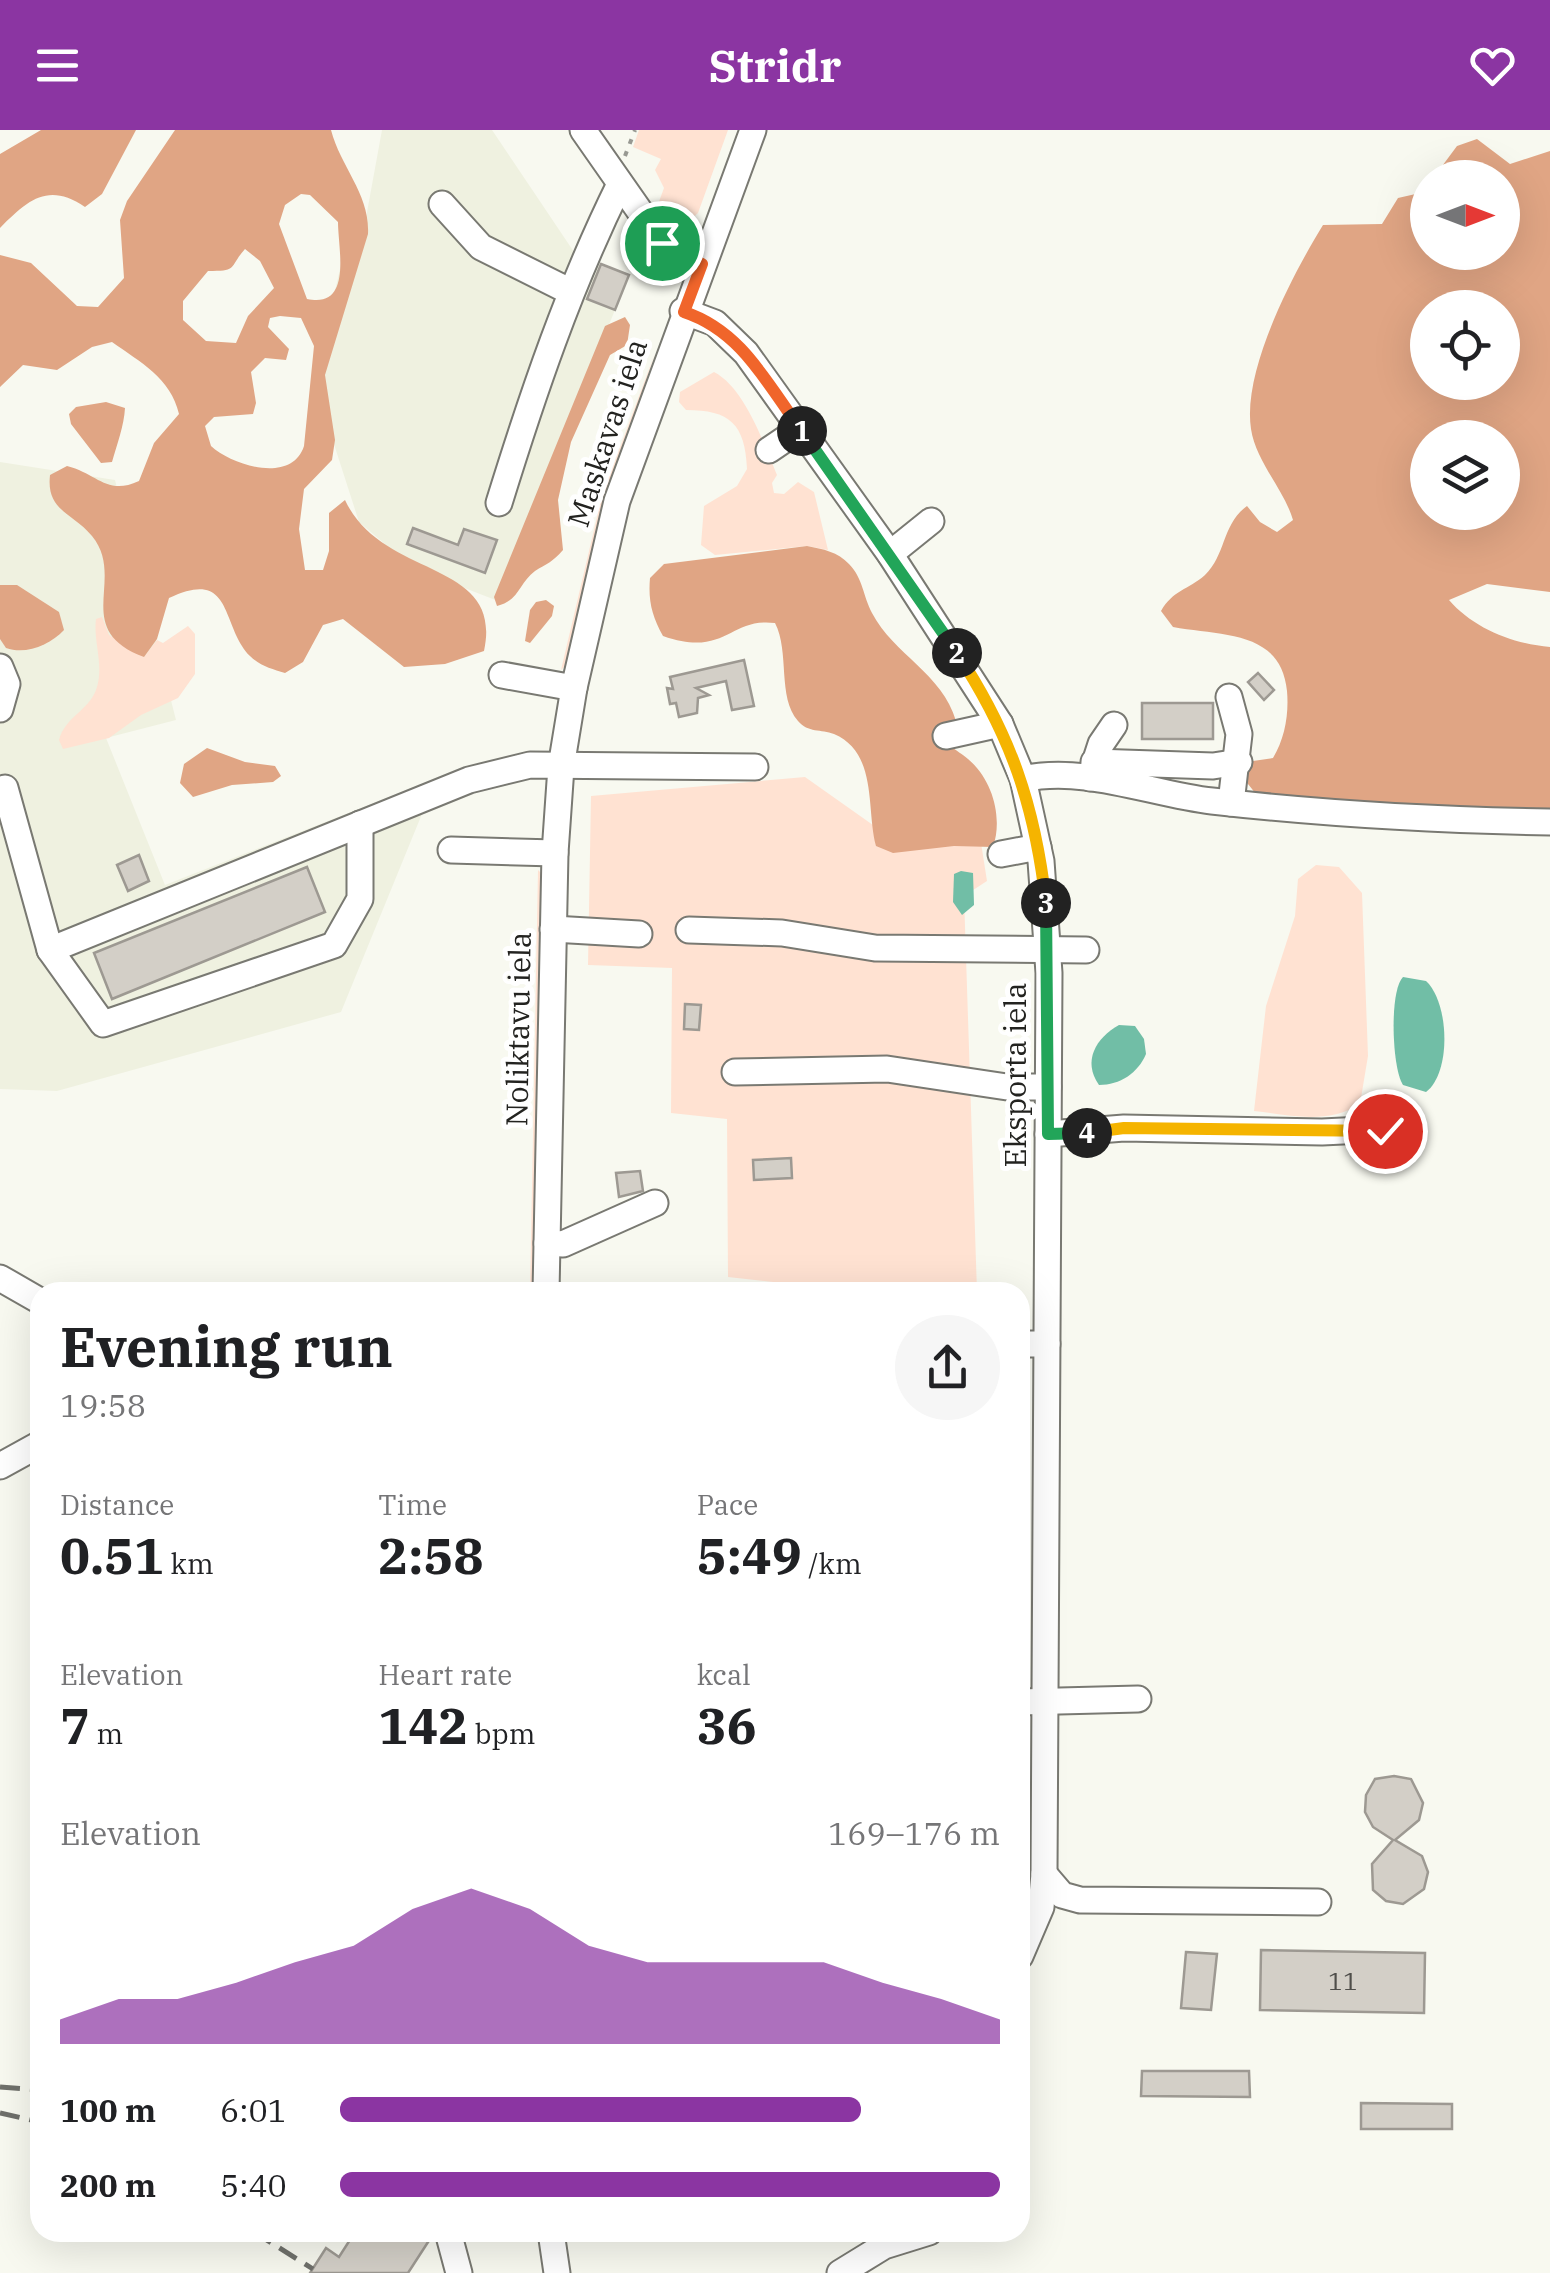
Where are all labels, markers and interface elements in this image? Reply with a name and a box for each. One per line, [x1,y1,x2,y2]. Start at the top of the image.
text: Stridr [709,36,841,94]
icon: menu [30,38,85,93]
icon: heart [1465,38,1520,93]
north arrow [1410,160,1520,270]
map controls [1410,160,1520,530]
pin [620,201,705,286]
icon: arrive [635,216,690,271]
button: locate [1410,290,1520,400]
street label: Maskavas iela [558,334,655,531]
pin: 1 [777,406,827,456]
text: 1 [794,412,810,449]
button: layers [1410,420,1520,530]
pin: 2 [932,628,982,678]
text: 2 [949,634,965,671]
pin: 3 [1021,878,1071,928]
text: 3 [1038,884,1054,921]
street label: Noliktavu iela [496,931,539,1127]
street label: Eksporta iela [995,982,1034,1168]
pin [1343,1089,1428,1174]
icon: check [1358,1104,1413,1159]
pin: 4 [1062,1108,1112,1158]
text: 4 [1079,1114,1095,1151]
text: Evening run [60,1311,393,1382]
button: share [895,1315,1000,1420]
text: 19:58 [60,1384,146,1426]
text: Distance [60,1486,174,1523]
text: Time [378,1486,447,1523]
text: Pace [697,1486,758,1523]
text: 0.51 [60,1523,164,1588]
text: 2:58 [378,1523,483,1588]
text: 5:49 [697,1523,802,1588]
text: km [164,1545,214,1582]
text: /km [802,1545,862,1582]
text: Elevation [60,1656,183,1693]
text: Heart rate [378,1656,512,1693]
text: kcal [697,1656,751,1693]
text: 7 [60,1693,90,1758]
text: 142 [378,1693,468,1758]
text: 36 [697,1693,757,1758]
text: m [90,1715,123,1752]
text: bpm [468,1715,535,1752]
text: Elevation [60,1812,201,1854]
text: 169–176 m [828,1812,1000,1854]
house number: 11 [1328,1964,1358,1997]
text: 100 m [60,2089,156,2131]
text: 6:01 [220,2089,287,2131]
text: 200 m [60,2164,156,2206]
text: 5:40 [220,2164,287,2206]

